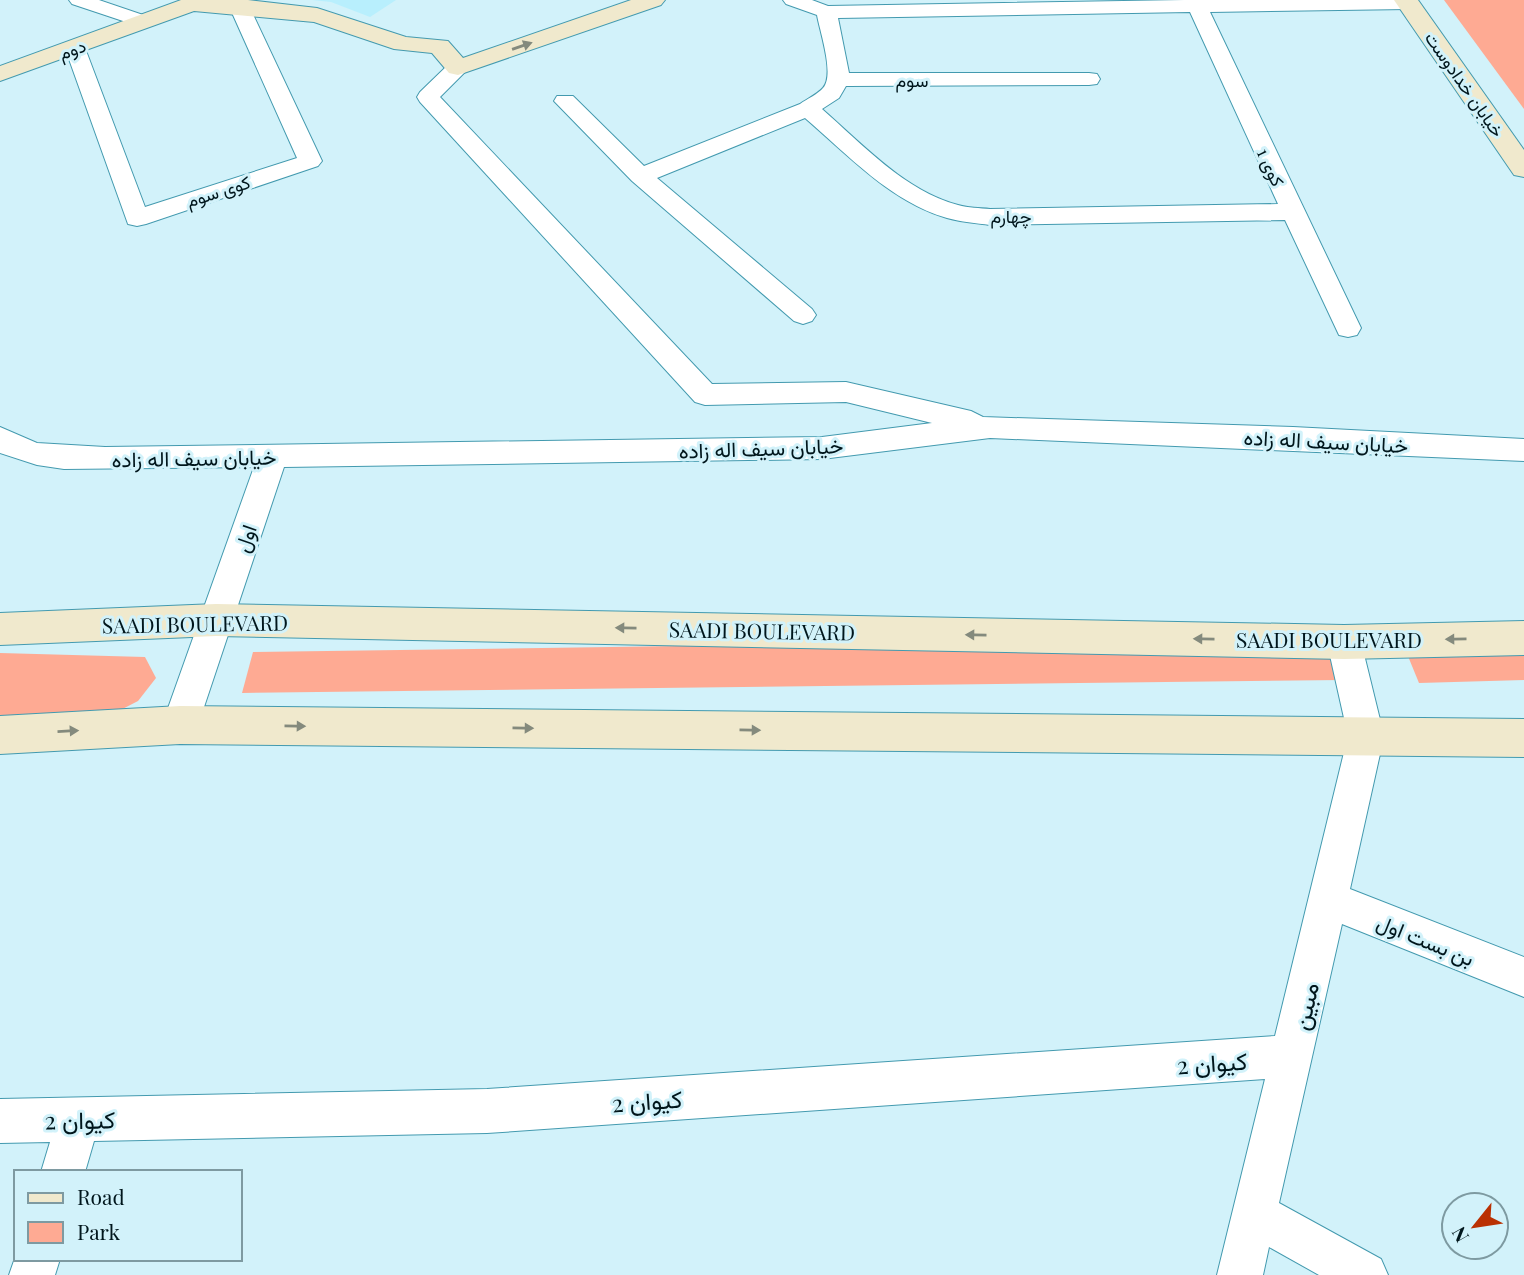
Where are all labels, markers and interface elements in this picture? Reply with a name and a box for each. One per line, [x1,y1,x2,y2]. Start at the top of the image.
street label: خیابان خدادوست [1420,27,1510,141]
street label: دوم [55,33,89,66]
one-way arrow [512,40,533,51]
street label: سوم [896,68,928,93]
street label: کوی 1 [1252,144,1290,190]
street label: کوی سوم [183,169,253,214]
street label: چهارم [990,204,1032,229]
street label: خیابان سیف اله زاده [1243,422,1409,459]
street label: خیابان سیف اله زاده [678,430,844,465]
street label: خیابان سیف اله زاده [111,442,277,473]
street label: اول [226,520,263,556]
street label: SAADI BOULEVARD [102,607,288,639]
street label: SAADI BOULEVARD [669,614,855,646]
one-way arrow [615,622,637,634]
street label: SAADI BOULEVARD [1236,625,1422,653]
one-way arrow [965,629,987,640]
one-way arrow [1193,633,1215,645]
one-way arrow [1445,633,1467,645]
one-way arrow [285,720,307,732]
one-way arrow [512,722,534,734]
one-way arrow [740,724,762,736]
one-way arrow [57,726,79,737]
street label: بن بست اول [1373,907,1479,972]
street label: مبین [1283,979,1325,1033]
street label: کیوان 2 [1176,1044,1248,1081]
street label: کیوان 2 [611,1082,683,1119]
street label: کیوان 2 [44,1102,116,1137]
legend [14,1170,242,1261]
text: Road [77,1182,125,1210]
north arrow [1440,1191,1510,1261]
text: Park [77,1217,121,1245]
text: N [1445,1222,1474,1247]

